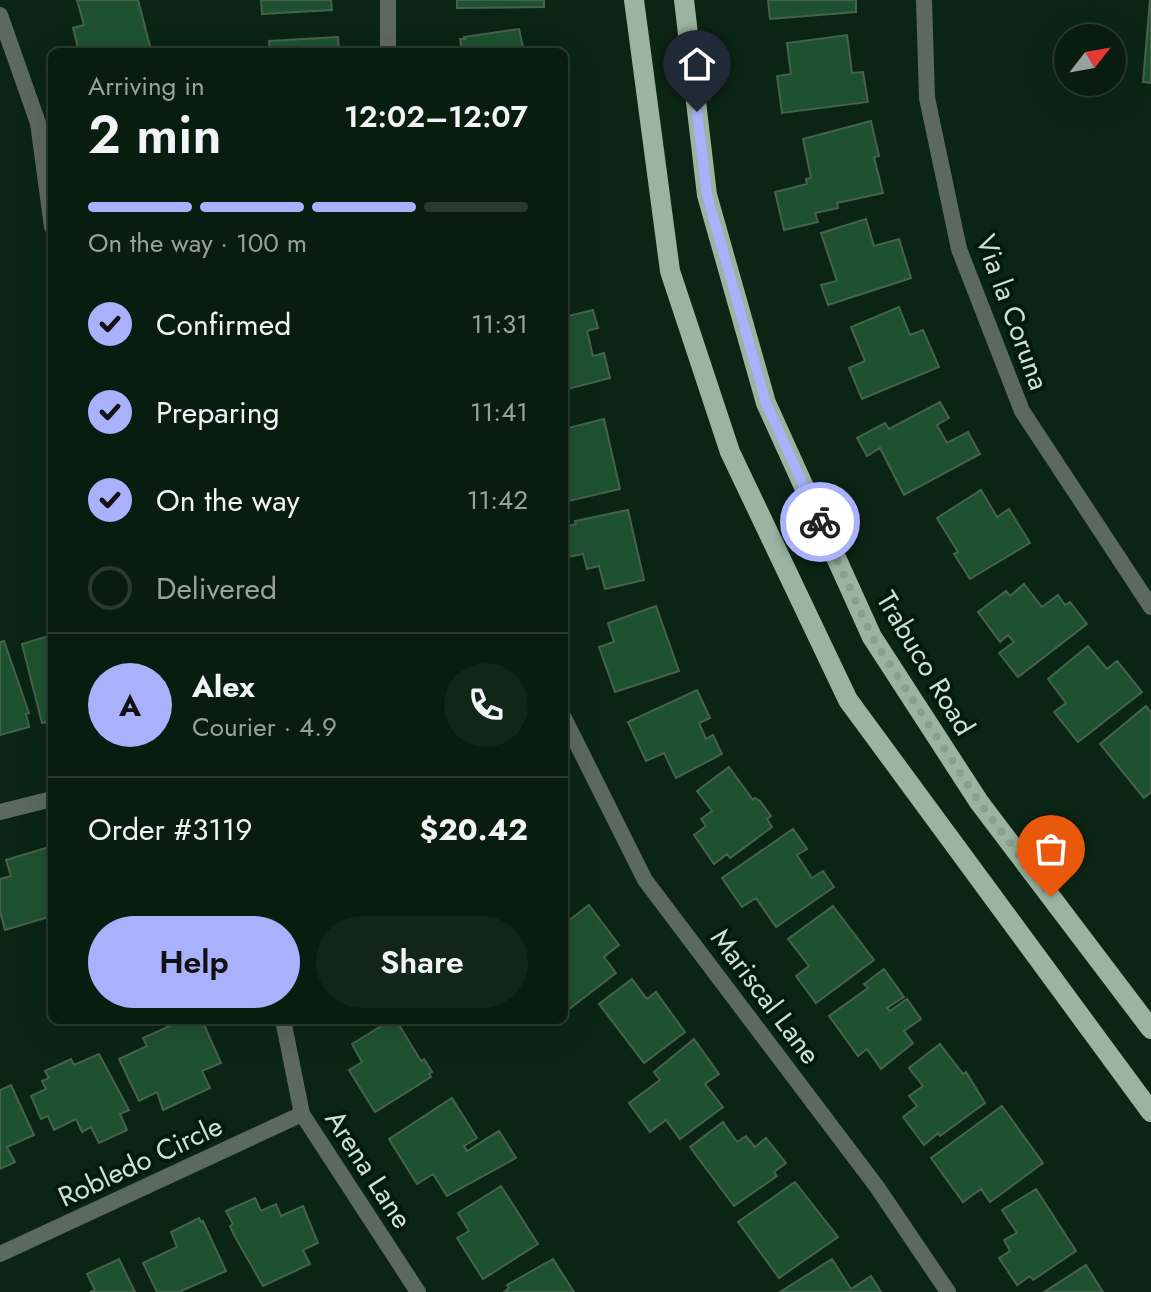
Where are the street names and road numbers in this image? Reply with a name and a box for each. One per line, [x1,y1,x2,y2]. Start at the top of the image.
street label: Via la Coruna [965,229,1060,396]
street label: Trabuco Road [866,583,985,743]
street label: Mariscal Lane [701,920,830,1073]
street label: Arena Lane [315,1102,422,1237]
street label: Robledo Circle [51,1105,229,1218]

